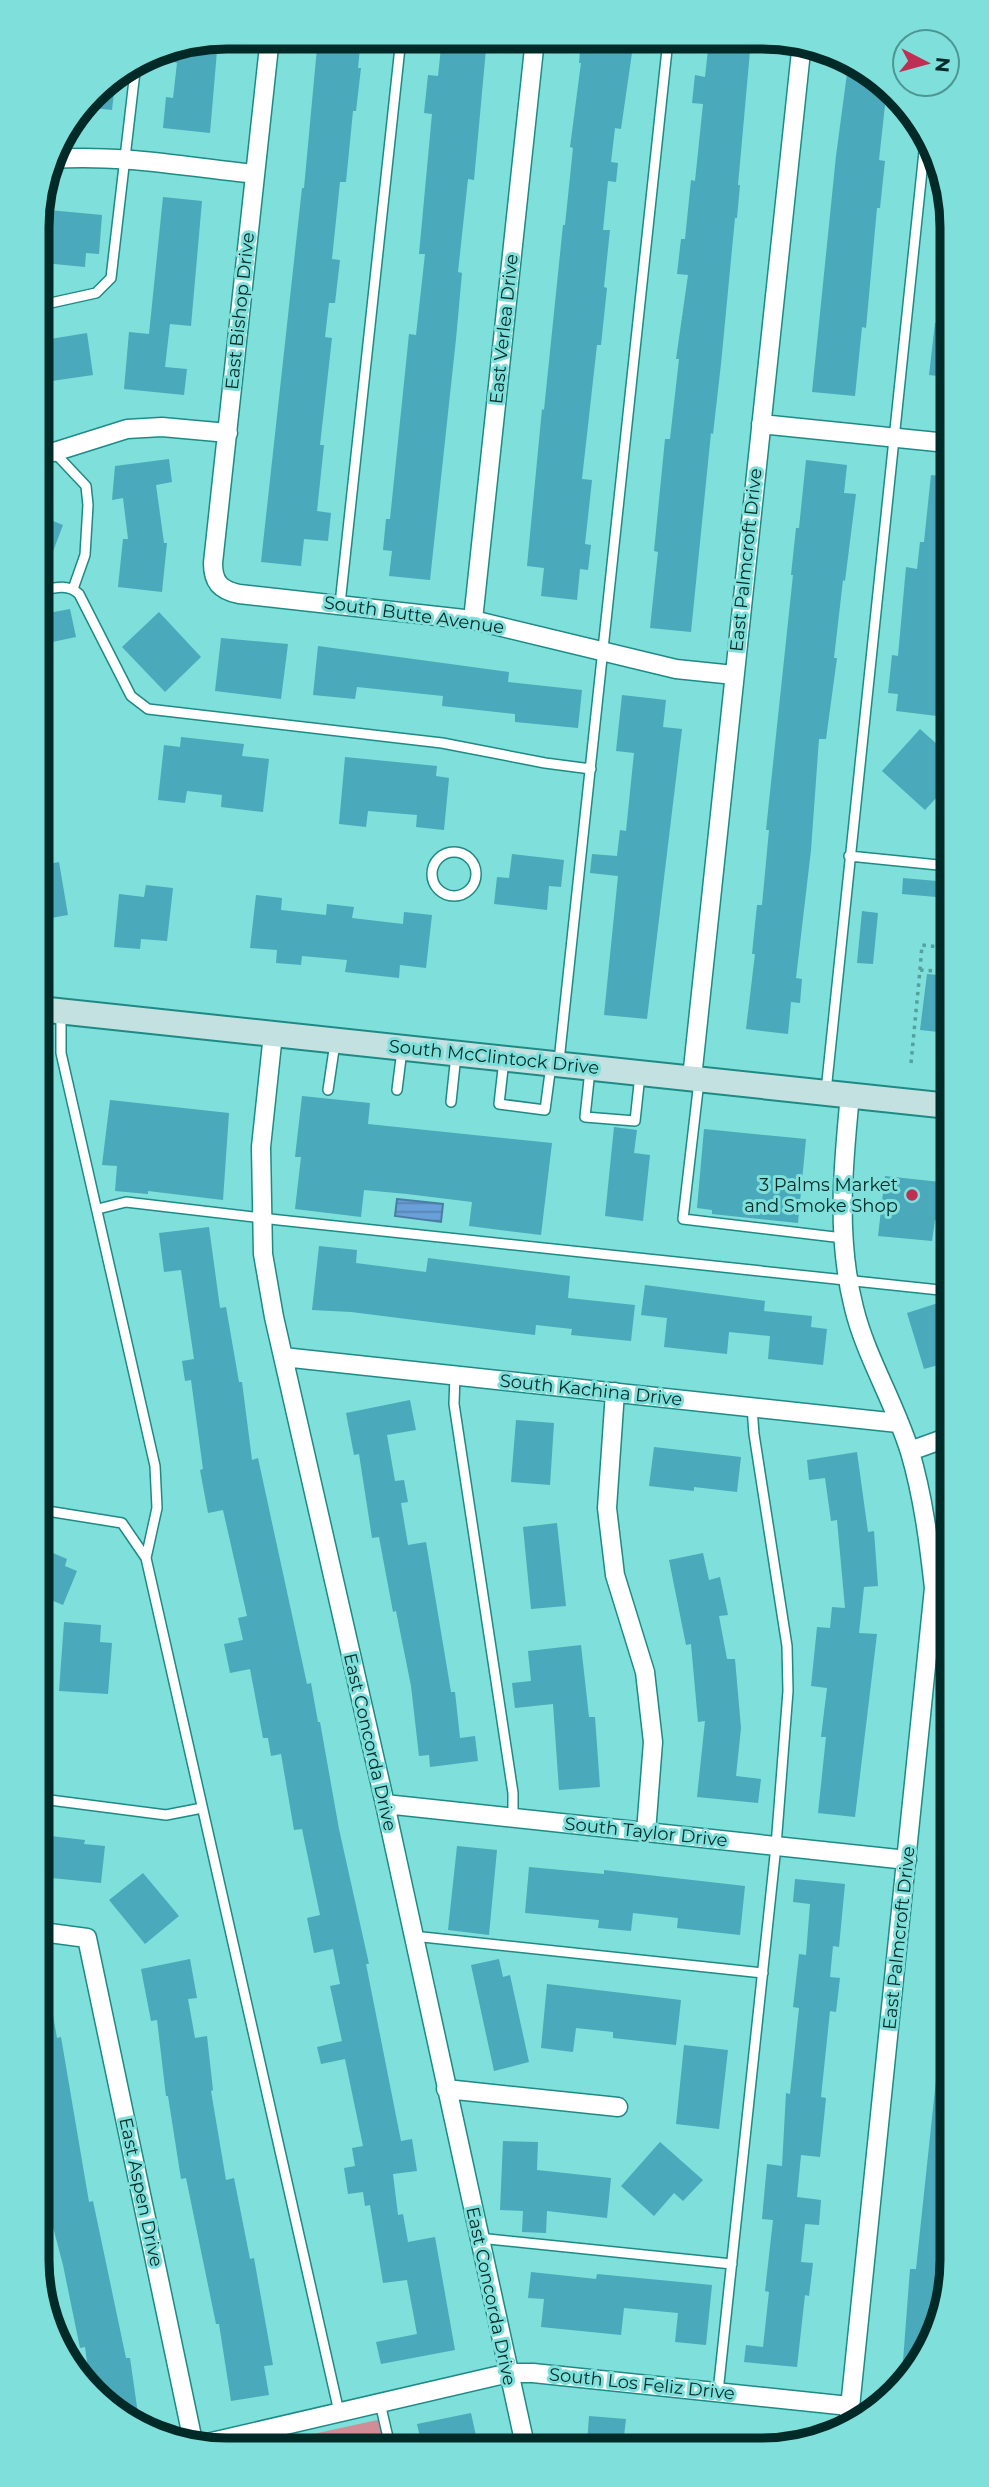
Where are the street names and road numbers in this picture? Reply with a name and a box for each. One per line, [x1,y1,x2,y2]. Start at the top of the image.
street label: East Bishop Drive [221,231,259,391]
street label: East Verlea Drive [485,253,523,405]
street label: East Palmcroft Drive [725,467,767,653]
street label: South Butte Avenue [322,591,506,639]
street label: South McClintock Drive [388,1035,600,1079]
street label: South Kachina Drive [499,1369,684,1411]
street label: East Concorda Drive [339,1651,401,1833]
street label: South Taylor Drive [563,1813,729,1852]
street label: East Palmcroft Drive [878,1845,920,2031]
street label: East Aspen Drive [114,2115,168,2269]
street label: East Concorda Drive [461,2205,521,2387]
street label: South Los Feliz Drive [548,2363,736,2405]

